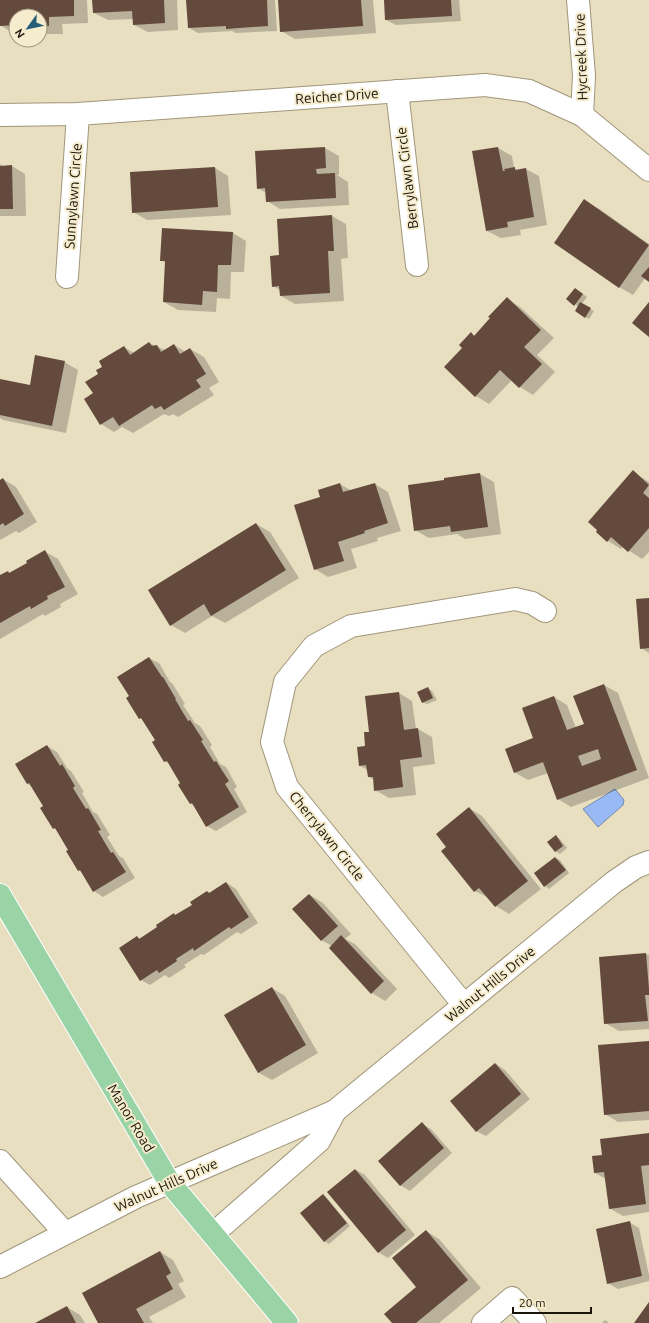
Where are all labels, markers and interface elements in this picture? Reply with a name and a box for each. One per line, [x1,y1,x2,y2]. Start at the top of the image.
north arrow [8,8,48,48]
street label: Hycreek Drive [571,13,591,101]
text: N [12,27,27,40]
street label: Reicher Drive [295,85,379,107]
street label: Berrylawn Circle [393,126,421,230]
street label: Sunnylawn Circle [61,143,85,249]
street label: Cherrylawn Circle [286,788,368,884]
street label: Walnut Hills Drive [442,943,538,1025]
street label: Manor Road [104,1081,158,1155]
street label: Walnut Hills Drive [112,1155,220,1215]
scale bar [513,1289,591,1315]
text: 20 m [519,1296,546,1309]

